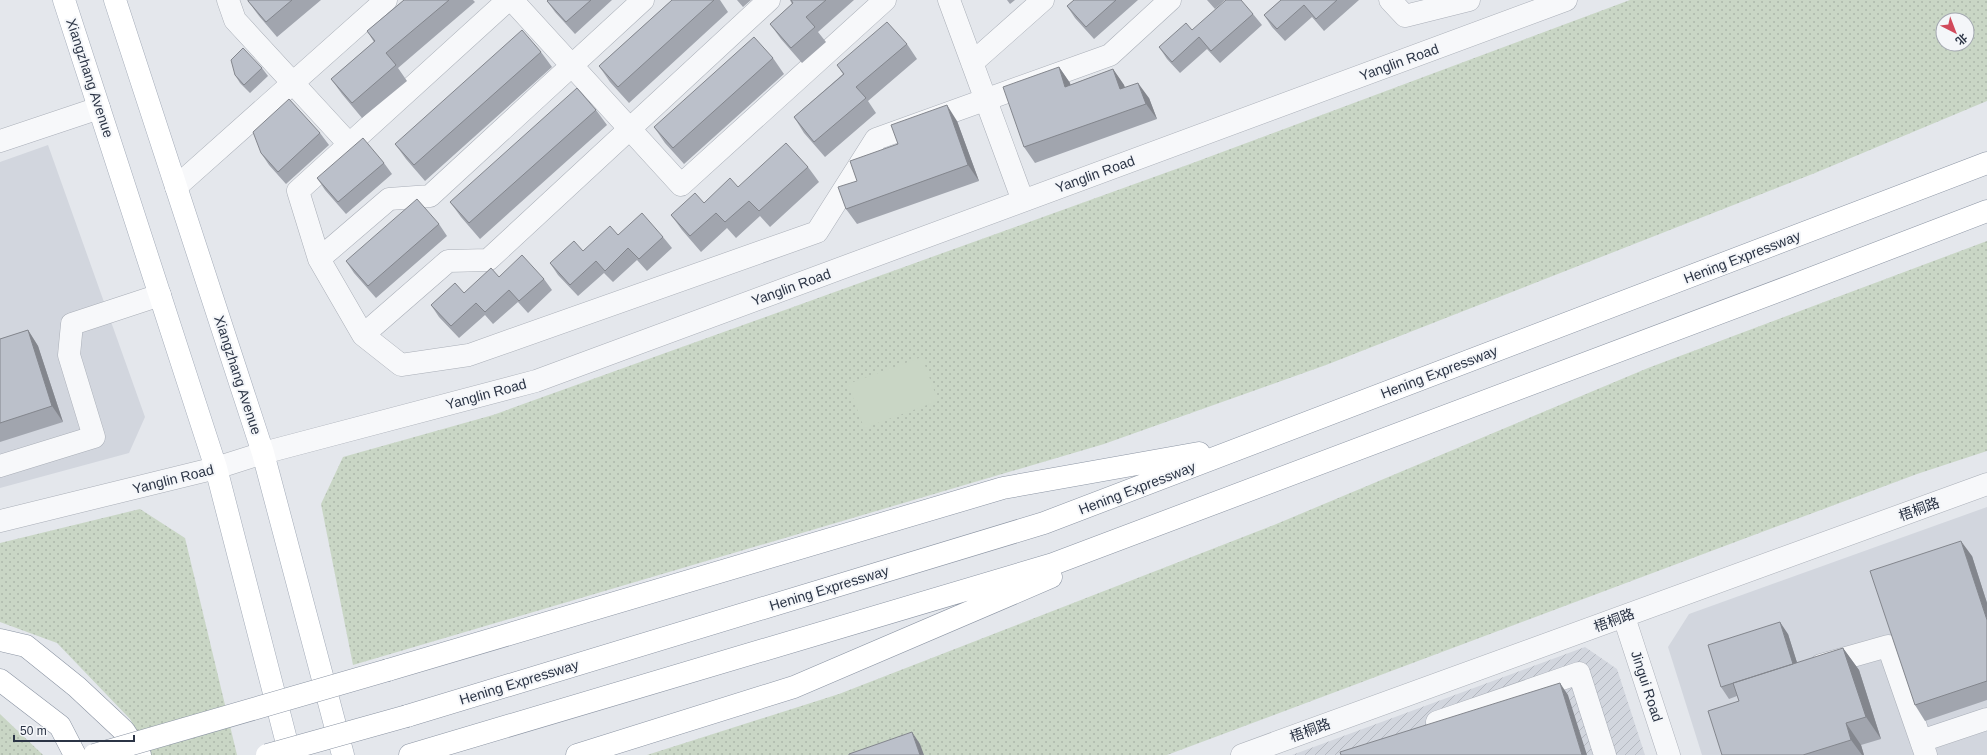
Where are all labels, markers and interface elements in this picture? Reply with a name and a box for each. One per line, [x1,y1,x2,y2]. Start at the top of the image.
north arrow [1935,12,1975,52]
street label: Xiangzhang Avenue [63,16,117,140]
text: 北 [1954,31,1970,48]
street label: Yanglin Road [1357,40,1441,84]
street label: Yanglin Road [1053,152,1137,196]
street label: Hening Expressway [1681,227,1803,287]
street label: Yanglin Road [749,265,833,309]
street label: Xiangzhang Avenue [211,313,265,437]
street label: Hening Expressway [1378,342,1500,402]
street label: Yanglin Road [444,376,528,412]
street label: Hening Expressway [1076,458,1198,518]
street label: Yanglin Road [131,461,215,497]
street label: 梧桐路 [1897,494,1941,524]
street label: Hening Expressway [767,562,891,614]
street label: 梧桐路 [1592,605,1636,635]
street label: Jingui Road [1628,648,1666,724]
street label: Hening Expressway [457,656,581,708]
street label: 梧桐路 [1288,715,1332,745]
scale bar [14,717,134,743]
text: 50 m [20,724,47,738]

